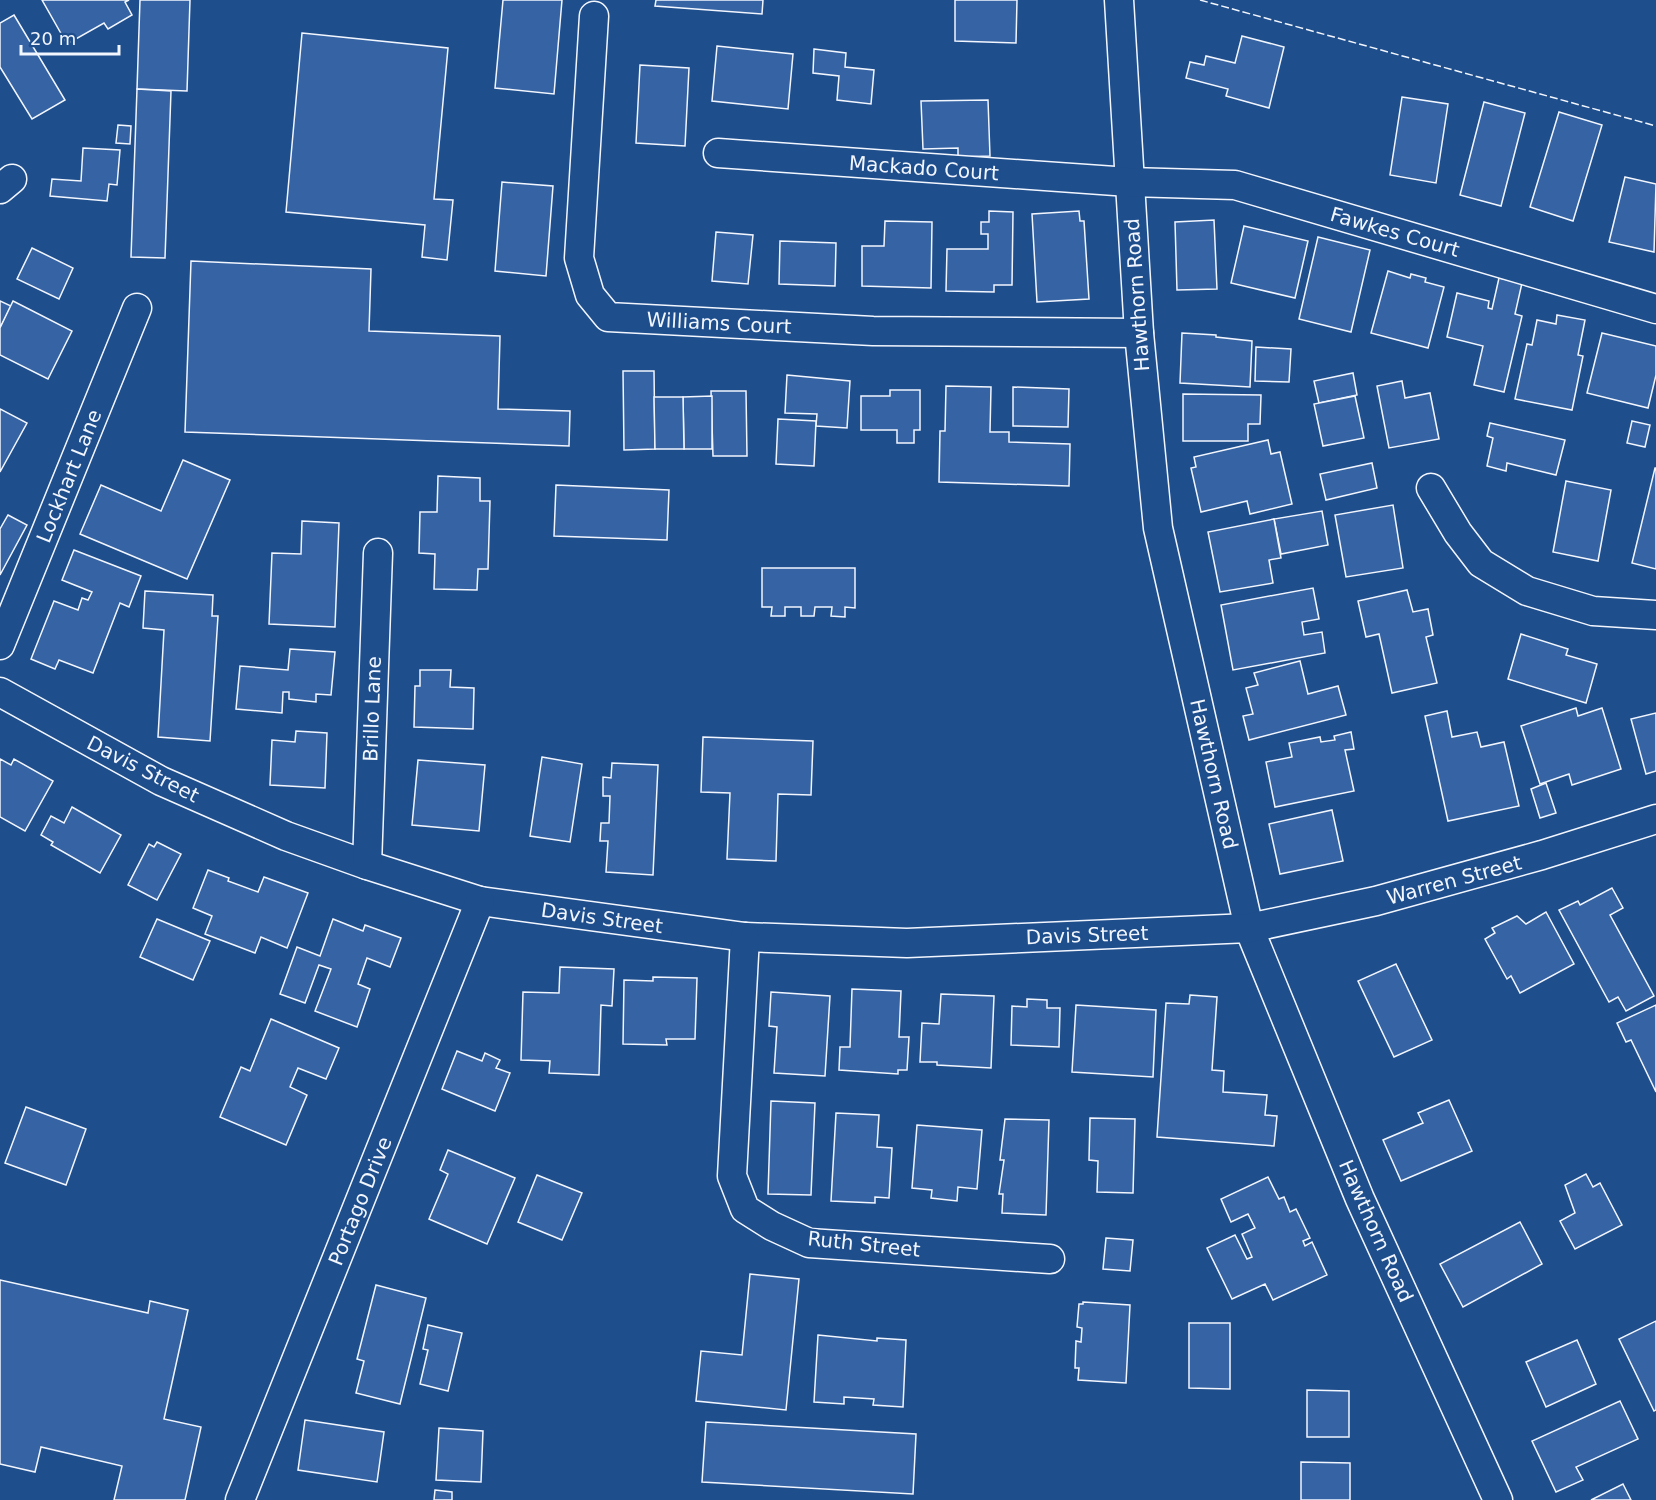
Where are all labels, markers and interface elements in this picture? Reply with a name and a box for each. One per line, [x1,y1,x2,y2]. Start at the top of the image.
scale bar [21,18,118,56]
text: 20 m [30,28,76,49]
street label: Mackado Court [848,151,1000,185]
street label: Fawkes Court [1328,202,1462,262]
street label: Hawthorn Road [1120,218,1154,372]
street label: Williams Court [646,307,792,339]
street label: Lockhart Lane [31,406,107,546]
street label: Brillo Lane [358,656,386,762]
street label: Hawthorn Road [1185,697,1243,851]
street label: Davis Street [83,730,203,808]
street label: Warren Street [1384,850,1524,910]
street label: Davis Street [540,898,665,938]
street label: Davis Street [1025,921,1149,949]
street label: Portago Drive [323,1133,397,1269]
street label: Hawthorn Road [1334,1156,1418,1306]
street label: Ruth Street [806,1226,922,1262]

